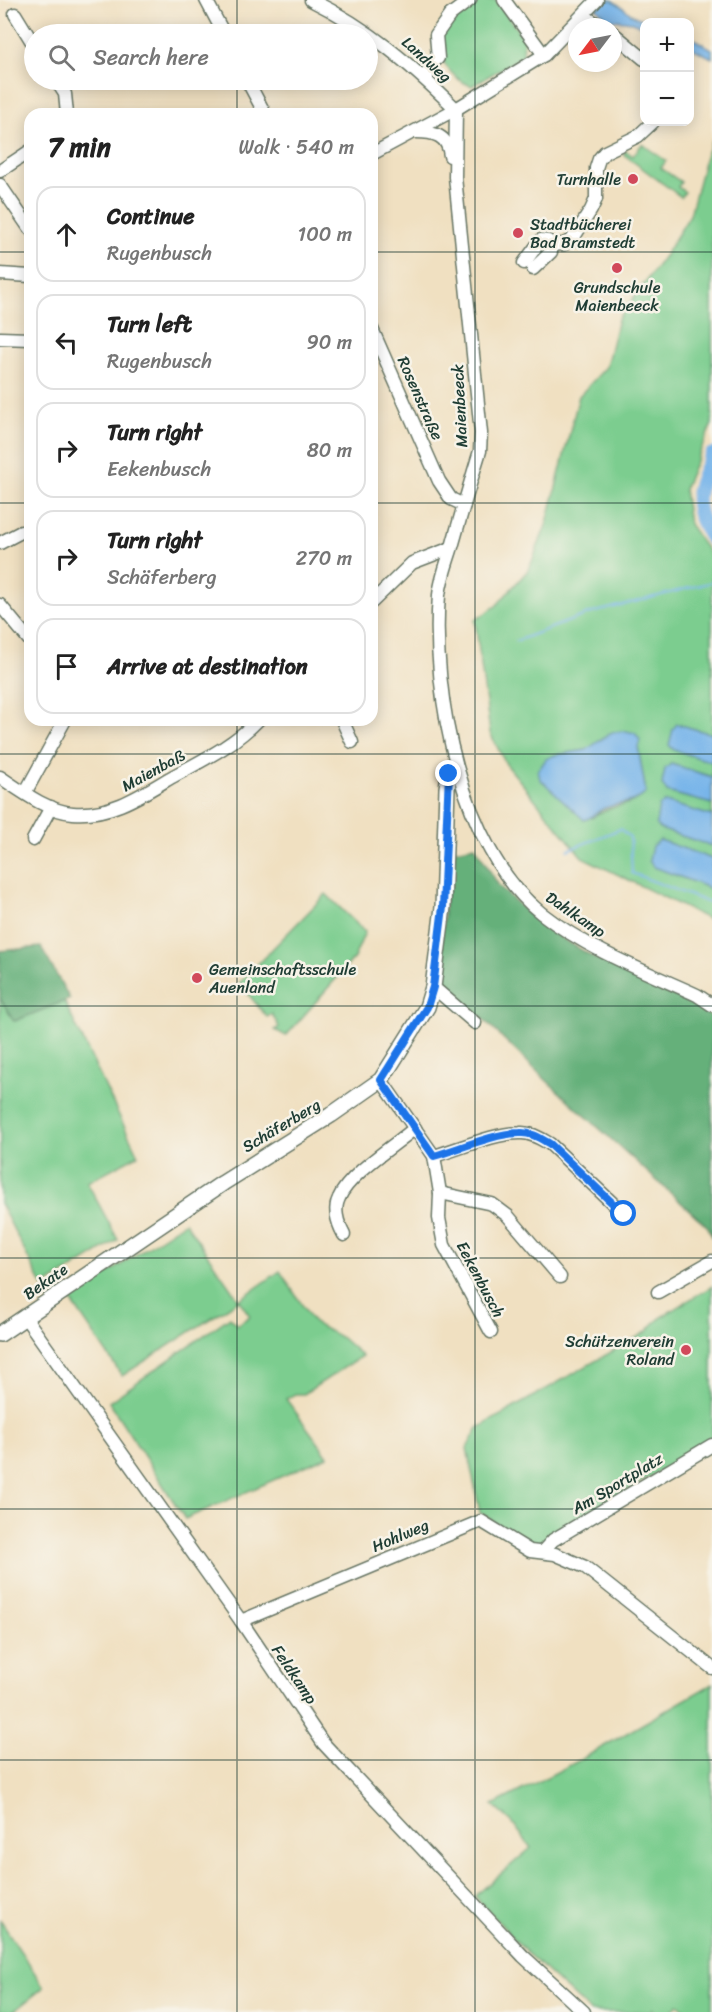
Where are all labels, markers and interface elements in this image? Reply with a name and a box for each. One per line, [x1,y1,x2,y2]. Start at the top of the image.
north arrow [568,18,622,72]
map controls [640,18,694,126]
button: + [640,18,694,72]
search box [24,24,378,90]
street label: Landweg [395,29,459,90]
text: Search here [93,38,209,77]
icon: search [45,41,78,74]
button: − [640,72,694,126]
text: 7 min [48,124,111,170]
text: Walk · 540 m [239,130,354,165]
place label: Turnhalle [557,165,621,194]
marker: Turnhalle [626,172,640,186]
text: Continue [107,197,195,236]
place label: Stadtbücherei Bad Bramstedt [530,210,635,257]
text: 100 m [298,217,352,252]
icon: ahead [50,218,83,251]
marker: Stadtbücherei Bad Bramstedt [511,226,525,240]
text: Rugenbusch [107,236,212,271]
marker: Grundschule Maienbeeck [610,261,624,275]
place label: Grundschule Maienbeeck [574,273,661,320]
text: Turn left [107,305,192,344]
text: 90 m [307,325,352,360]
icon: left [50,326,83,359]
text: Rugenbusch [107,344,212,379]
street label: Rosenstraße [389,351,452,445]
street label: Maienbeeck [443,363,476,448]
text: Turn right [107,413,202,452]
text: 80 m [307,433,352,468]
icon: right [50,434,83,467]
text: Eekenbusch [107,452,211,487]
text: Turn right [107,521,202,560]
text: 270 m [296,541,352,576]
icon: right [50,542,83,575]
text: Schäferberg [107,560,216,595]
text: Arrive at destination [107,647,308,686]
icon: arrive [50,650,83,683]
street label: Maienbaß [116,741,191,800]
route end [435,760,461,786]
street label: Dahlkamp [540,883,612,946]
place label: Gemeinschaftsschule Auenland [208,955,357,1002]
marker: Gemeinschaftsschule Auenland [190,971,204,985]
street label: Schäferberg [236,1090,326,1160]
route start [610,1200,636,1226]
street label: Eekenbusch [448,1236,513,1323]
street label: Bekate [17,1255,74,1308]
place label: Schützenverein Roland [565,1327,676,1374]
marker: Schützenverein Roland [679,1343,693,1357]
street label: Am Sportplatz [565,1444,669,1523]
street label: Hohlweg [367,1510,433,1560]
street label: Feldkamp [264,1638,326,1711]

